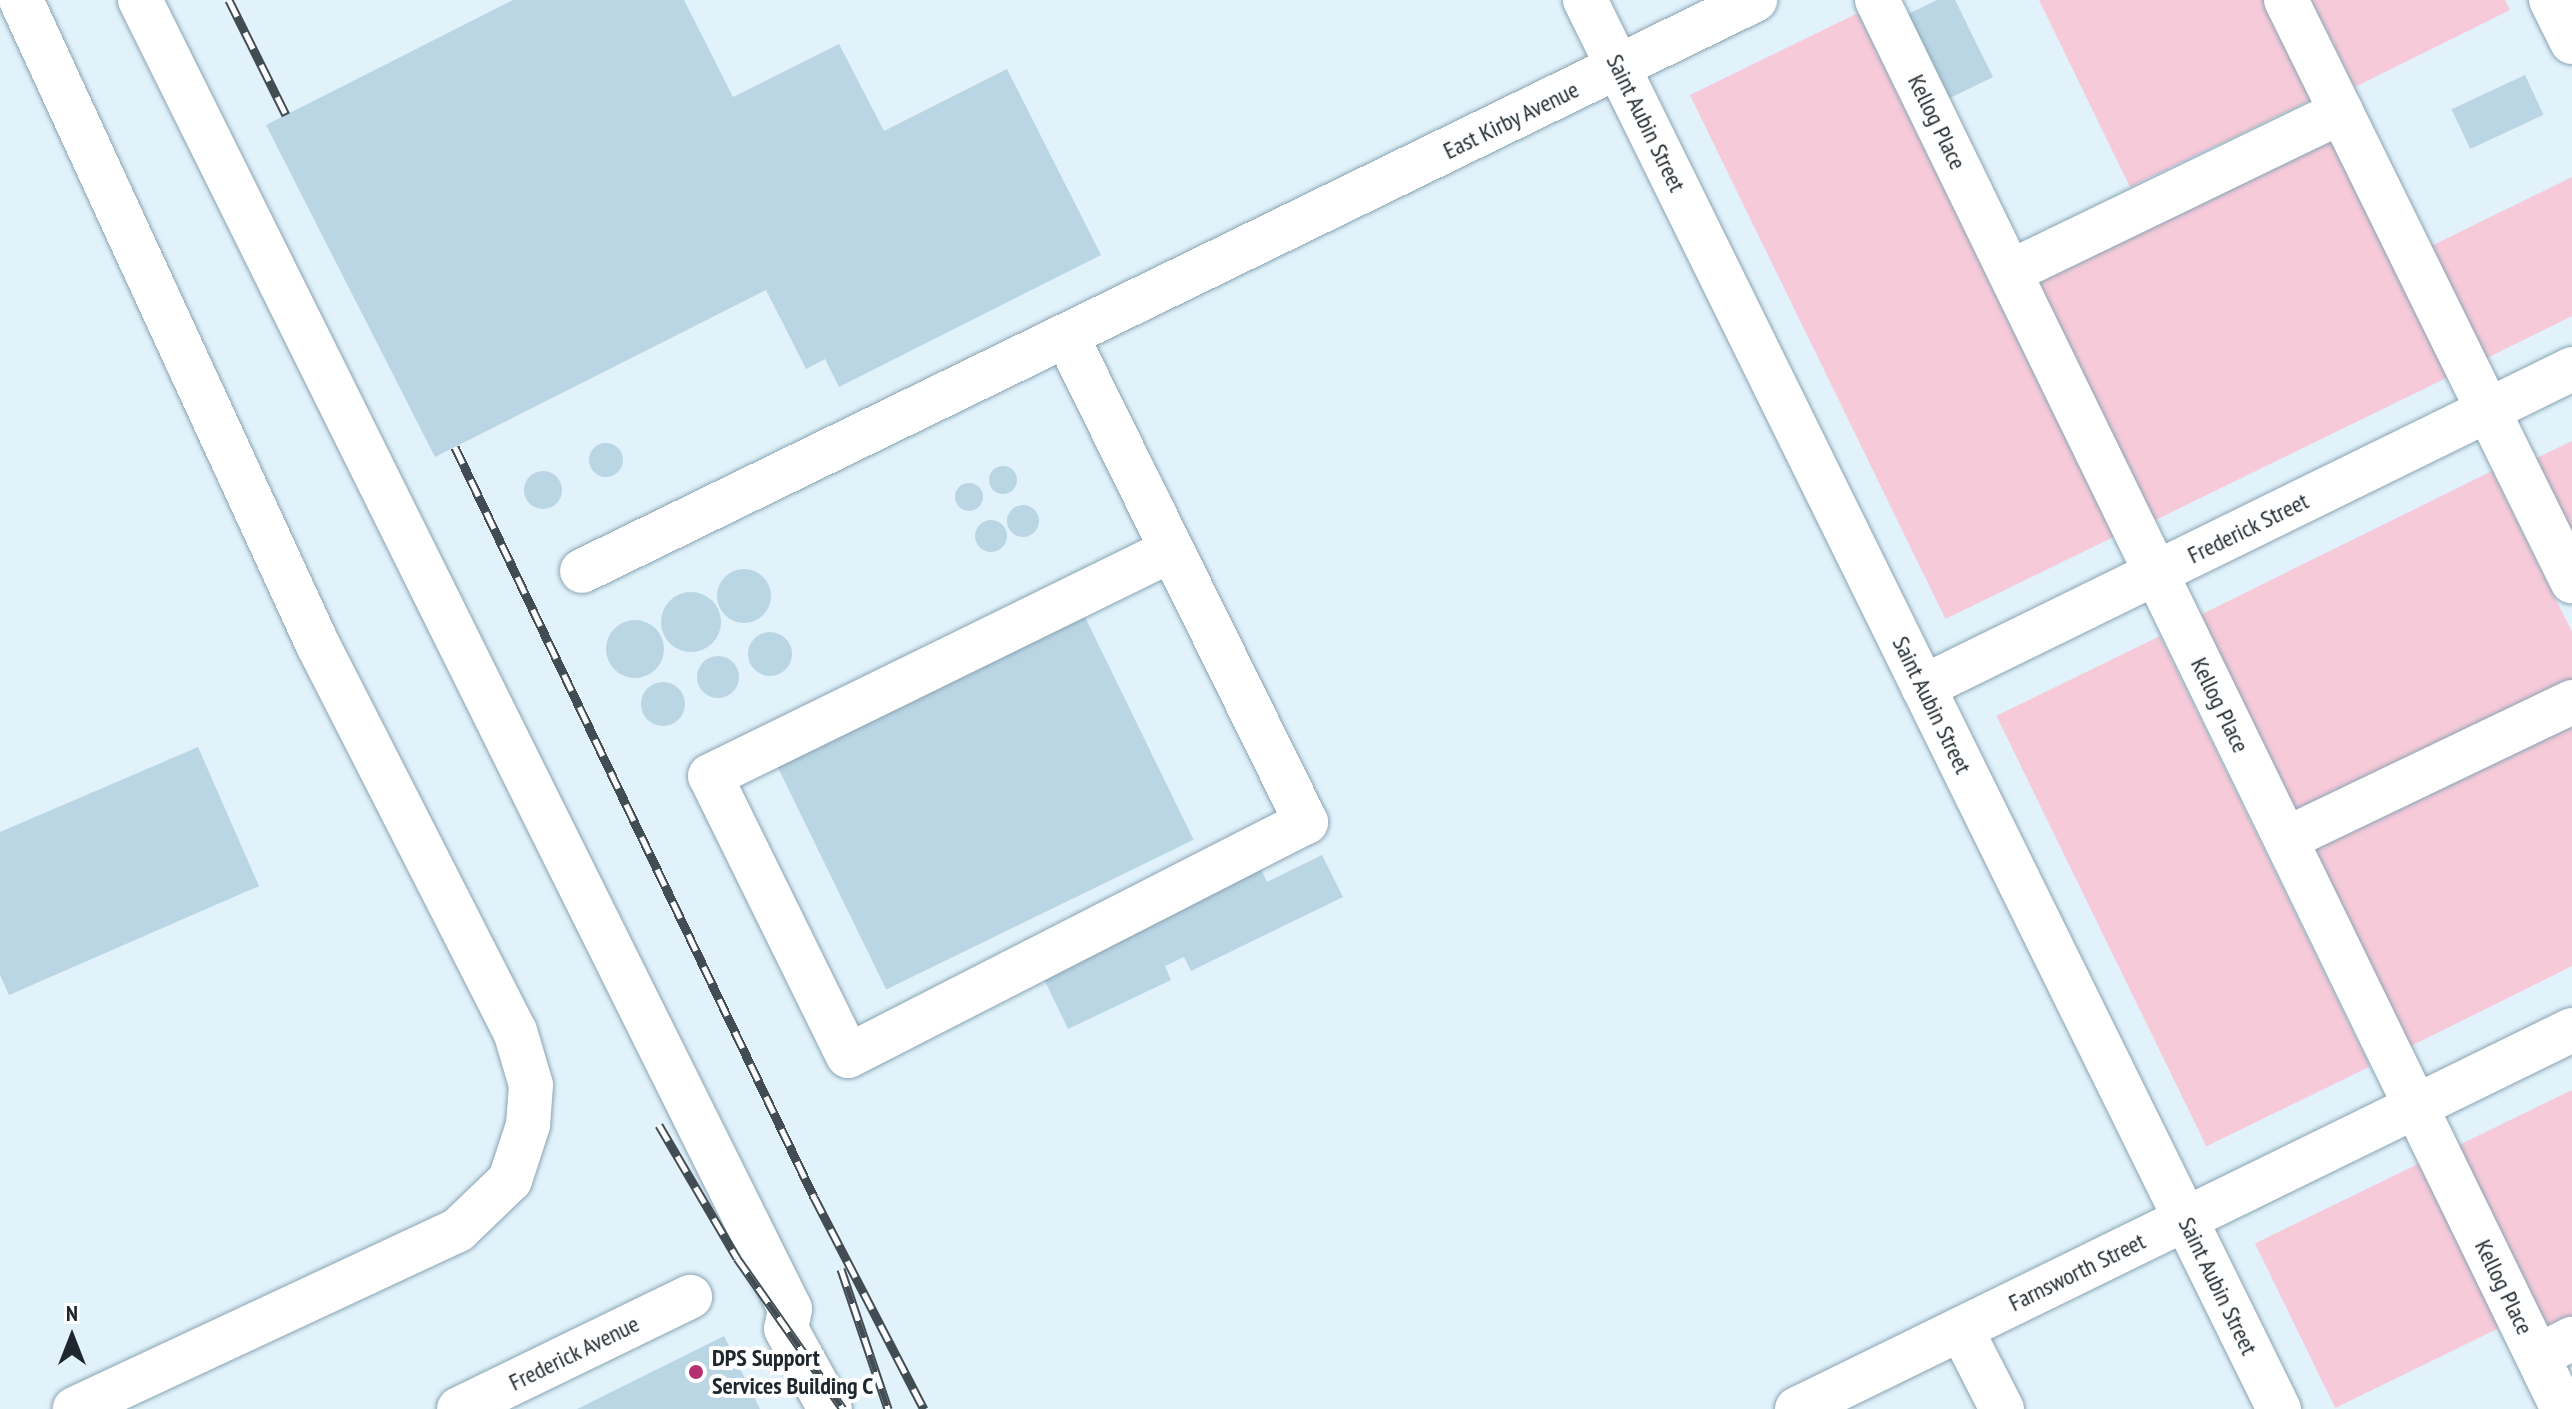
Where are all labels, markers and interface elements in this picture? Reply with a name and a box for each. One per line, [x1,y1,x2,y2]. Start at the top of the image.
street label: Saint Aubin Street [1600,49,1692,197]
street label: Kellog Place [1902,70,1972,174]
street label: East Kirby Avenue [1438,75,1584,165]
street label: Frederick Street [2183,486,2313,570]
street label: Saint Aubin Street [1886,631,1978,779]
street label: Kellog Place [2185,653,2255,757]
street label: Saint Aubin Street [2172,1212,2264,1360]
street label: Farnsworth Street [2004,1227,2150,1317]
street label: Kellog Place [2469,1235,2539,1339]
north arrow [32,1297,112,1377]
text: N [66,1299,78,1327]
street label: Frederick Avenue [504,1309,644,1397]
place label: DPS Support Services Building C [712,1344,874,1400]
marker: DPS Support Services Building C [687,1363,705,1381]

